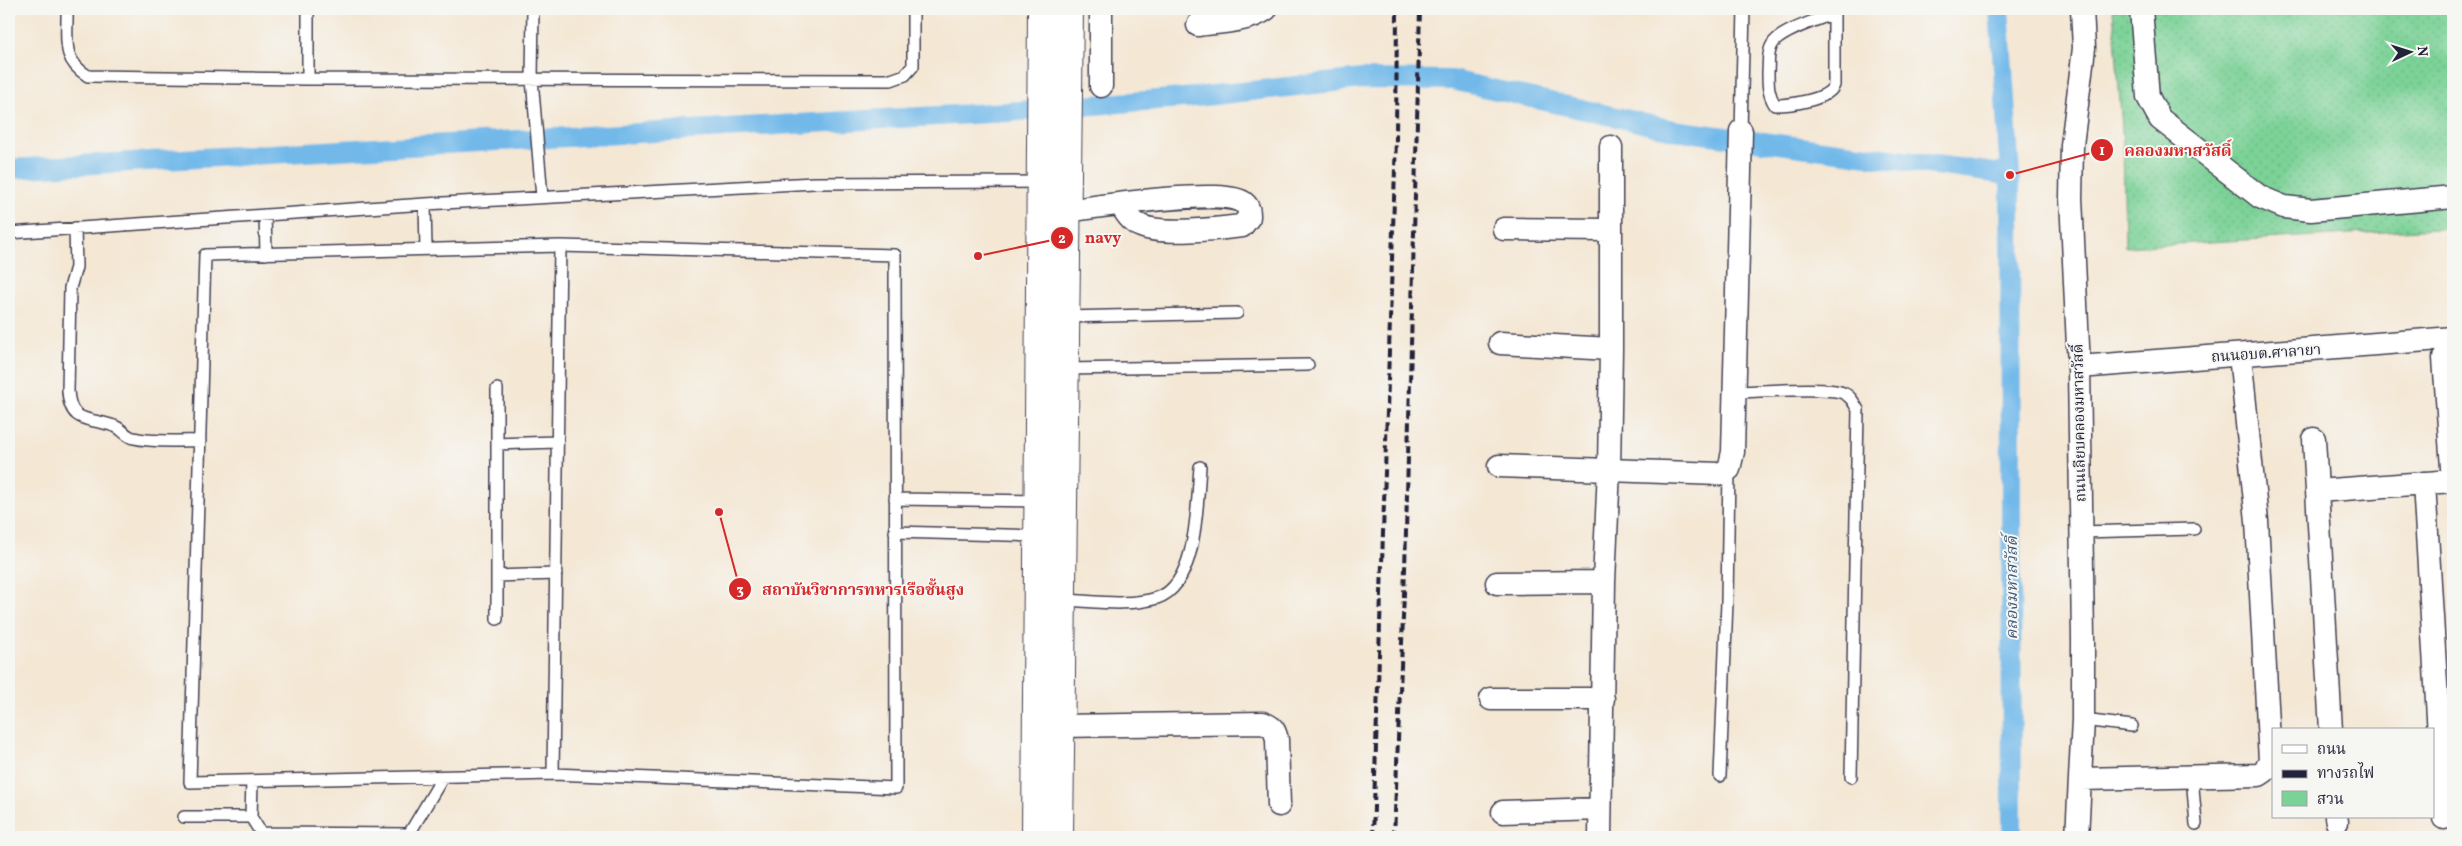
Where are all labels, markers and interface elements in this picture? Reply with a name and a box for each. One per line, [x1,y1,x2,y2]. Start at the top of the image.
north arrow [2384,28,2434,78]
text: N [2412,45,2431,57]
callout: คลองมหาสวัสดิ์ [2090,135,2242,166]
text: คลองมหาสวัสดิ์ [2124,139,2232,163]
text: 1 [2099,141,2105,162]
callout: navy [1049,222,1131,253]
text: navy [1085,228,1121,250]
text: 2 [1058,229,1066,250]
street label: ถนนอบต.ศาลายา [2210,340,2322,369]
street label: ถนนเลียบคลองมหาสวัสดิ์ [2067,342,2092,502]
water label: คลองมหาสวัสดิ์ [2000,531,2024,640]
callout: สถาบันวิชาการทหารเรือชั้นสูง [727,574,975,605]
text: สถาบันวิชาการทหารเรือชั้นสูง [762,578,964,602]
text: 3 [736,580,744,601]
legend [2272,728,2434,818]
text: ถนน [2317,740,2346,761]
text: ทางรถไฟ [2317,762,2374,785]
text: สวน [2317,790,2344,811]

